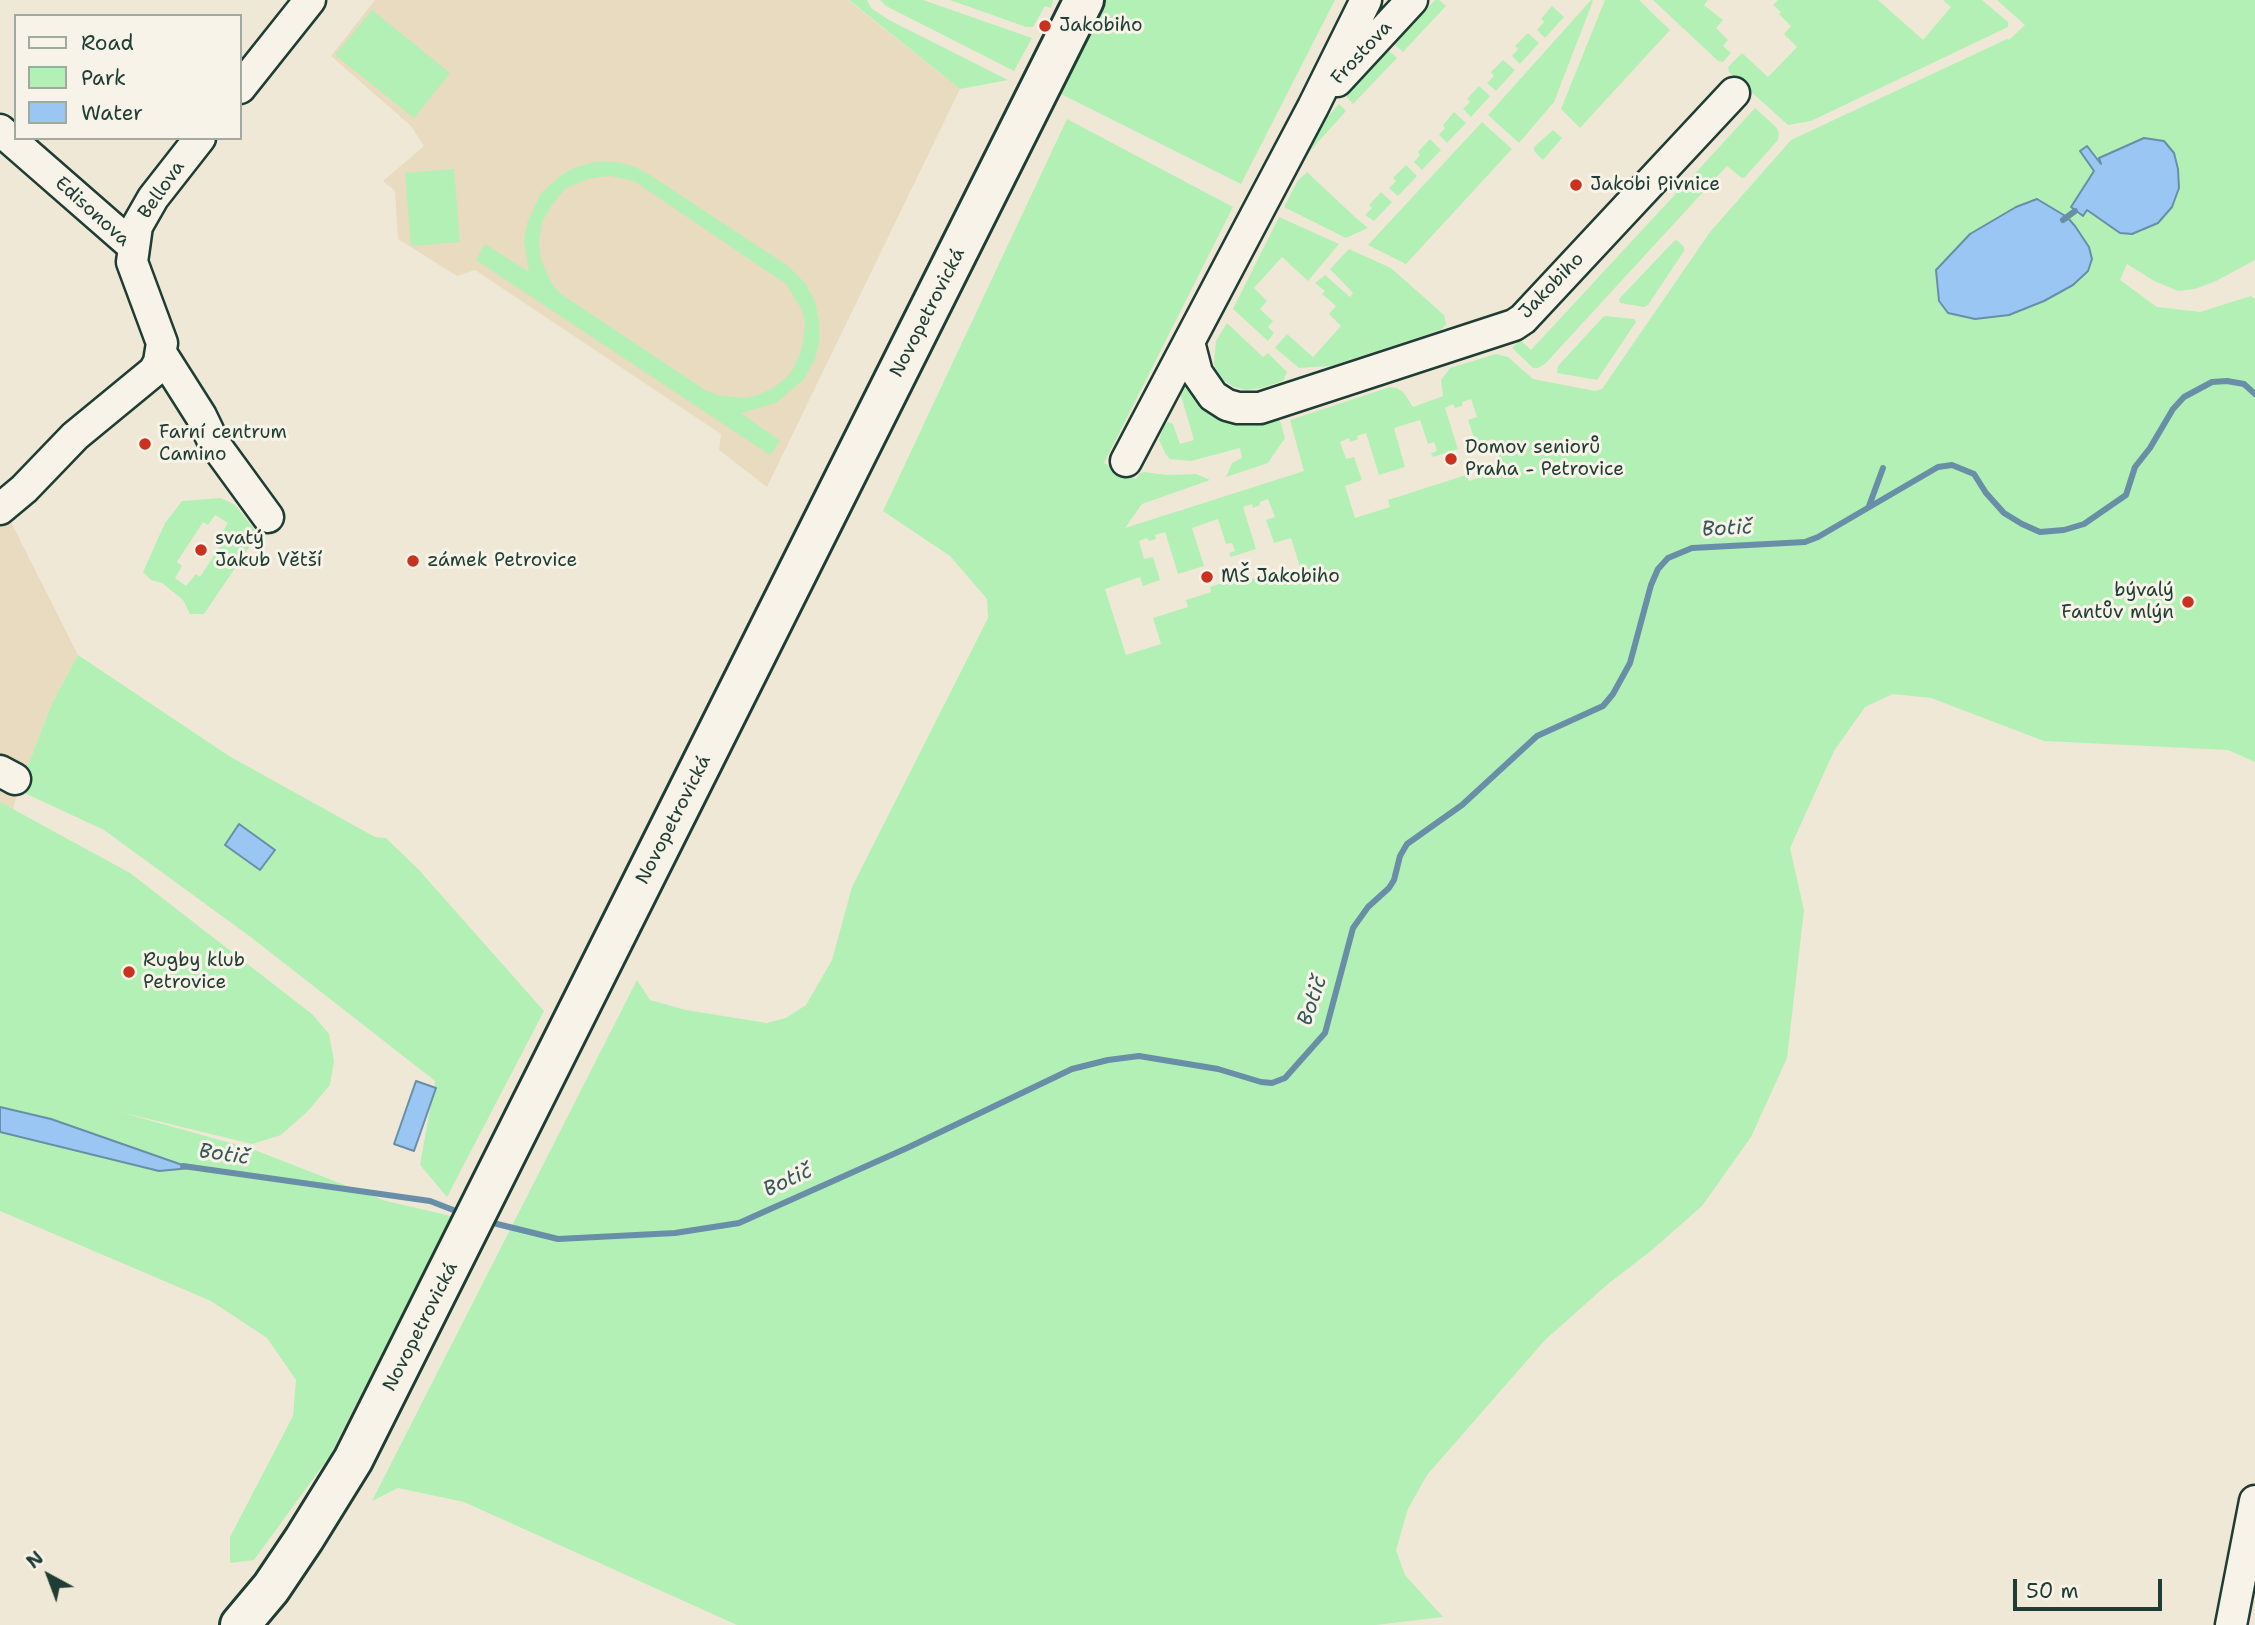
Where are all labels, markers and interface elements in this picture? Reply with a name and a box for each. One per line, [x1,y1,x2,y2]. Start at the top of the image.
legend [14,14,242,140]
place label: Jakobiho [1059,15,1143,37]
street label: Frostova [1327,16,1397,90]
marker: Jakobiho [1037,18,1053,34]
text: Road [81,29,134,57]
text: Park [81,64,126,92]
text: Water [81,99,143,127]
street label: Bellova [134,157,190,223]
street label: Edisonova [50,172,134,252]
place label: Jakobi Pivnice [1590,174,1720,196]
marker: Jakobi Pivnice [1568,177,1584,193]
street label: Novopetrovická [886,244,970,382]
street label: Jakobiho [1515,248,1589,324]
place label: Farní centrum Camino [159,422,287,466]
marker: Farní centrum Camino [137,436,153,452]
place label: Domov seniorů Praha - Petrovice [1465,437,1624,481]
marker: Domov seniorů Praha - Petrovice [1443,451,1459,467]
water label: Botič [1701,515,1753,543]
place label: svatý Jakub Větší [215,528,322,572]
marker: svatý Jakub Větší [193,542,209,558]
place label: zámek Petrovice [427,550,577,572]
marker: zámek Petrovice [405,553,421,569]
place label: MŠ Jakobiho [1221,566,1340,588]
marker: MŠ Jakobiho [1199,569,1215,585]
place label: bývalý Fantův mlýn [2061,580,2174,624]
marker: bývalý Fantův mlýn [2180,594,2196,610]
street label: Novopetrovická [632,751,716,889]
place label: Rugby klub Petrovice [143,950,245,994]
marker: Rugby klub Petrovice [121,964,137,980]
water label: Botič [1293,973,1333,1029]
water label: Botič [197,1139,251,1171]
water label: Botič [760,1159,816,1203]
street label: Novopetrovická [379,1258,463,1396]
north arrow [14,1541,84,1611]
text: N [21,1545,49,1574]
scale bar [2017,1566,2166,1610]
text: 50 m [2026,1577,2079,1605]

